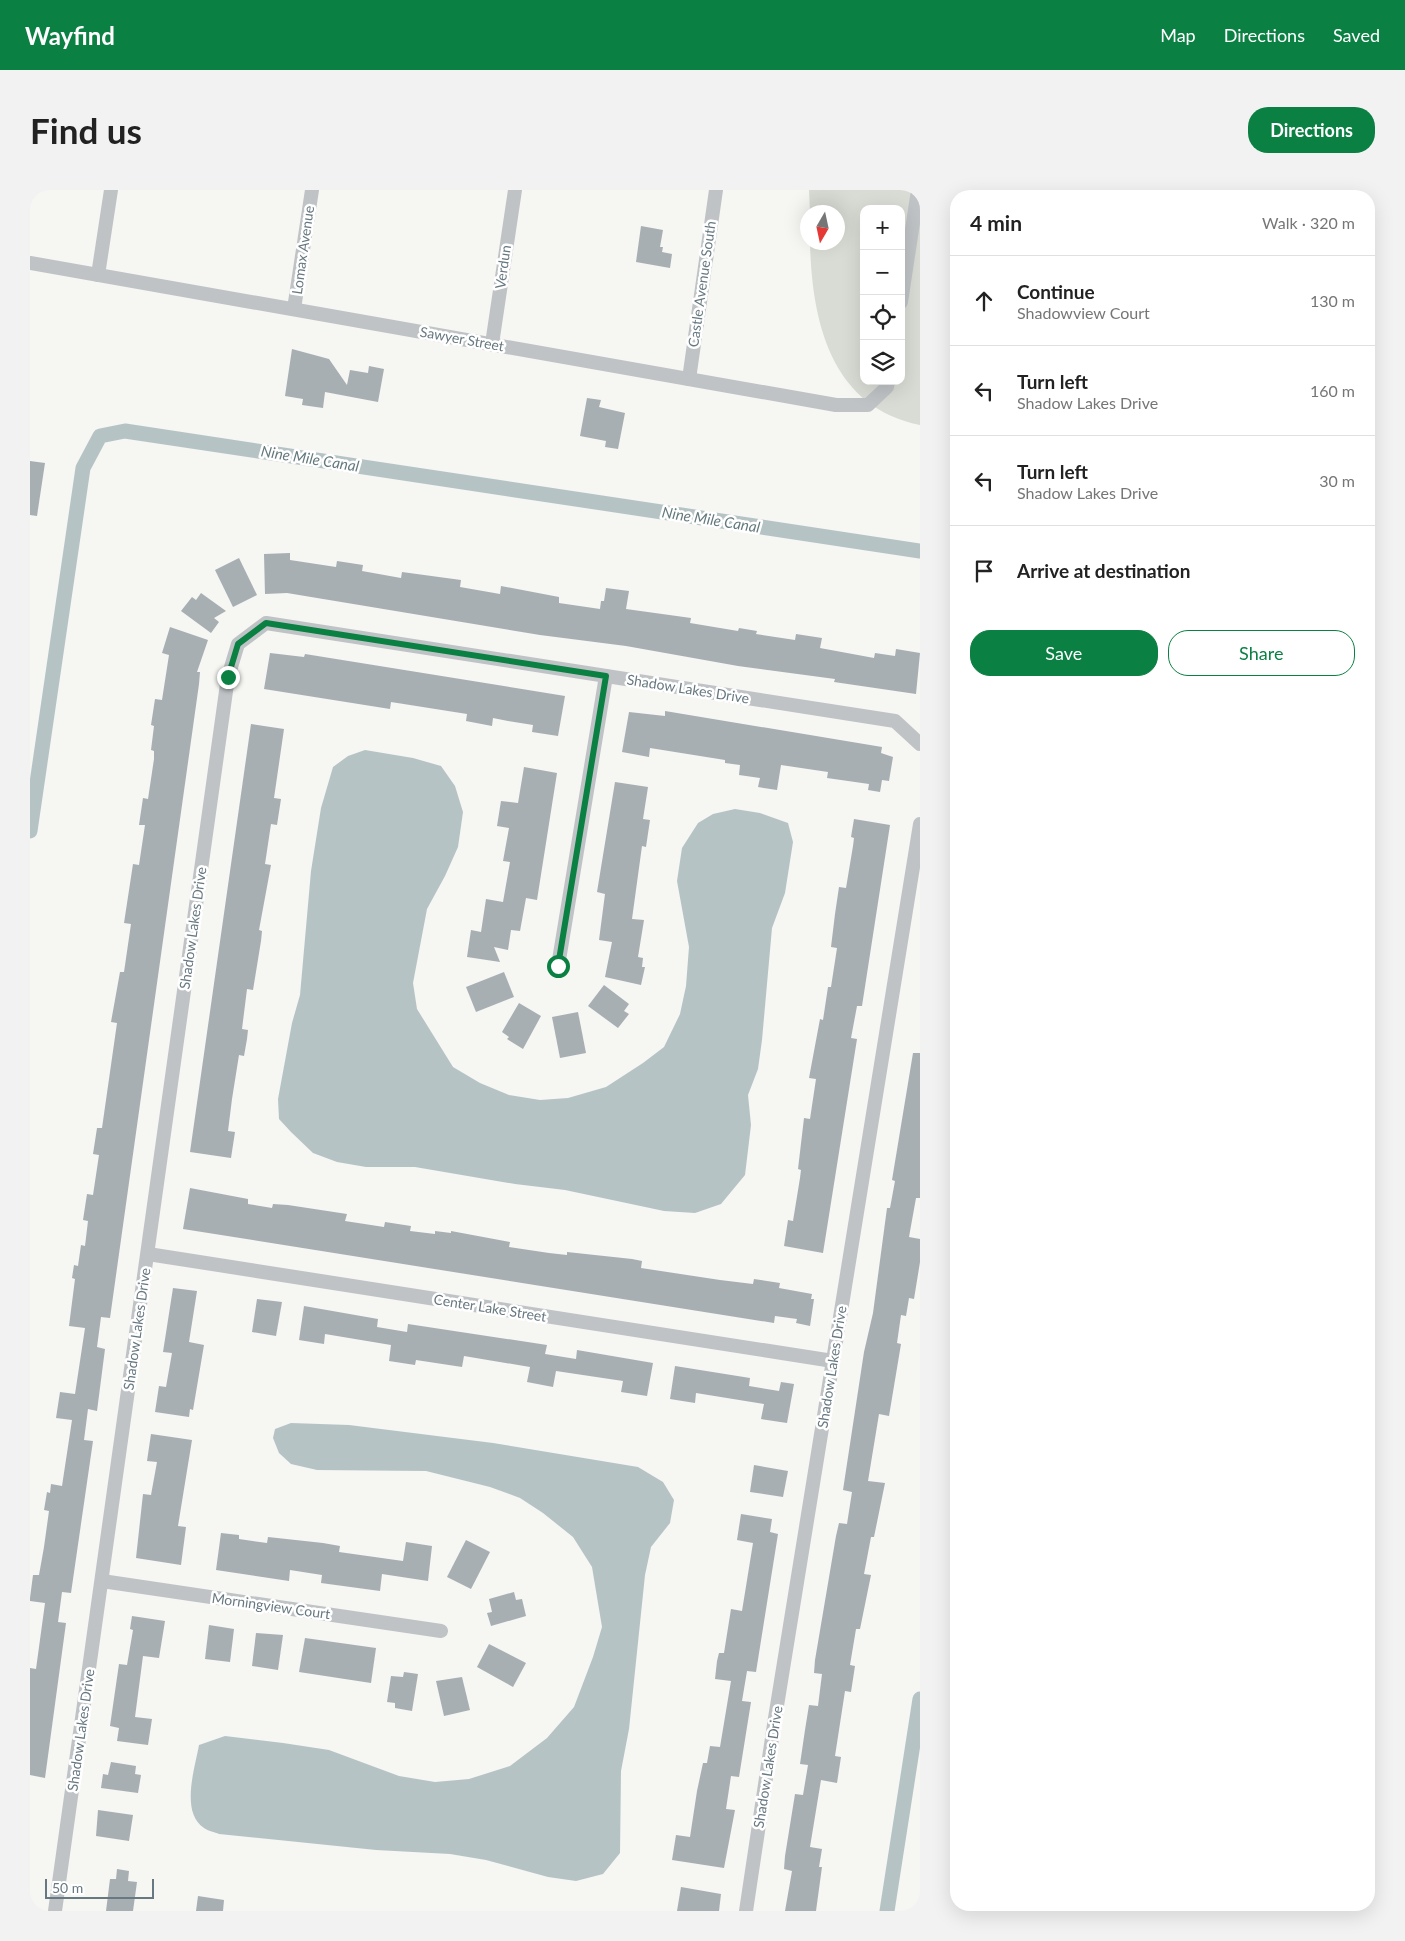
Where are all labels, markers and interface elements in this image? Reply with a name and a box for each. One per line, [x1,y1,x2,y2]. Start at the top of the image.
text: Wayfind [25,21,115,50]
text: Map [1160,24,1196,46]
text: Directions [1224,24,1305,46]
text: Saved [1333,24,1380,46]
button: Directions [1248,107,1375,153]
text: Find us [30,109,142,151]
street label: Lomax Avenue [288,204,317,295]
north arrow [800,205,845,250]
map controls [860,205,905,385]
button: + [860,205,905,250]
text: 4 min [970,210,1022,235]
text: Walk · 320 m [1262,213,1355,232]
street label: Castle Avenue South [684,220,719,348]
street label: Verdun [491,244,514,290]
button: − [860,250,905,295]
text: Continue [1017,280,1095,303]
icon: ahead [970,287,998,315]
text: 130 m [1310,291,1355,310]
button: locate [860,295,905,340]
text: Shadowview Court [1017,303,1150,322]
street label: Sawyer Street [419,323,505,354]
button: layers [860,340,905,385]
text: Turn left [1017,370,1088,393]
icon: left [970,377,998,405]
text: 160 m [1310,381,1355,400]
text: Shadow Lakes Drive [1017,393,1158,412]
water label: Nine Mile Canal [260,441,361,475]
text: Turn left [1017,460,1088,483]
icon: left [970,467,998,495]
text: 30 m [1319,471,1355,490]
text: Shadow Lakes Drive [1017,483,1158,502]
water label: Nine Mile Canal [661,502,762,536]
icon: arrive [970,557,998,585]
text: Arrive at destination [1017,559,1190,582]
button: Save [970,630,1158,676]
button: Share [1168,630,1355,676]
route end [217,666,240,689]
street label: Shadow Lakes Drive [626,670,750,707]
street label: Shadow Lakes Drive [175,866,210,990]
route start [547,955,570,978]
street label: Shadow Lakes Drive [119,1267,154,1391]
street label: Center Lake Street [433,1290,548,1325]
street label: Shadow Lakes Drive [813,1305,850,1429]
street label: Morningview Court [211,1589,331,1622]
street label: Shadow Lakes Drive [63,1668,98,1792]
street label: Shadow Lakes Drive [749,1705,786,1829]
scale bar [45,1876,154,1899]
text: 50 m [52,1879,83,1896]

